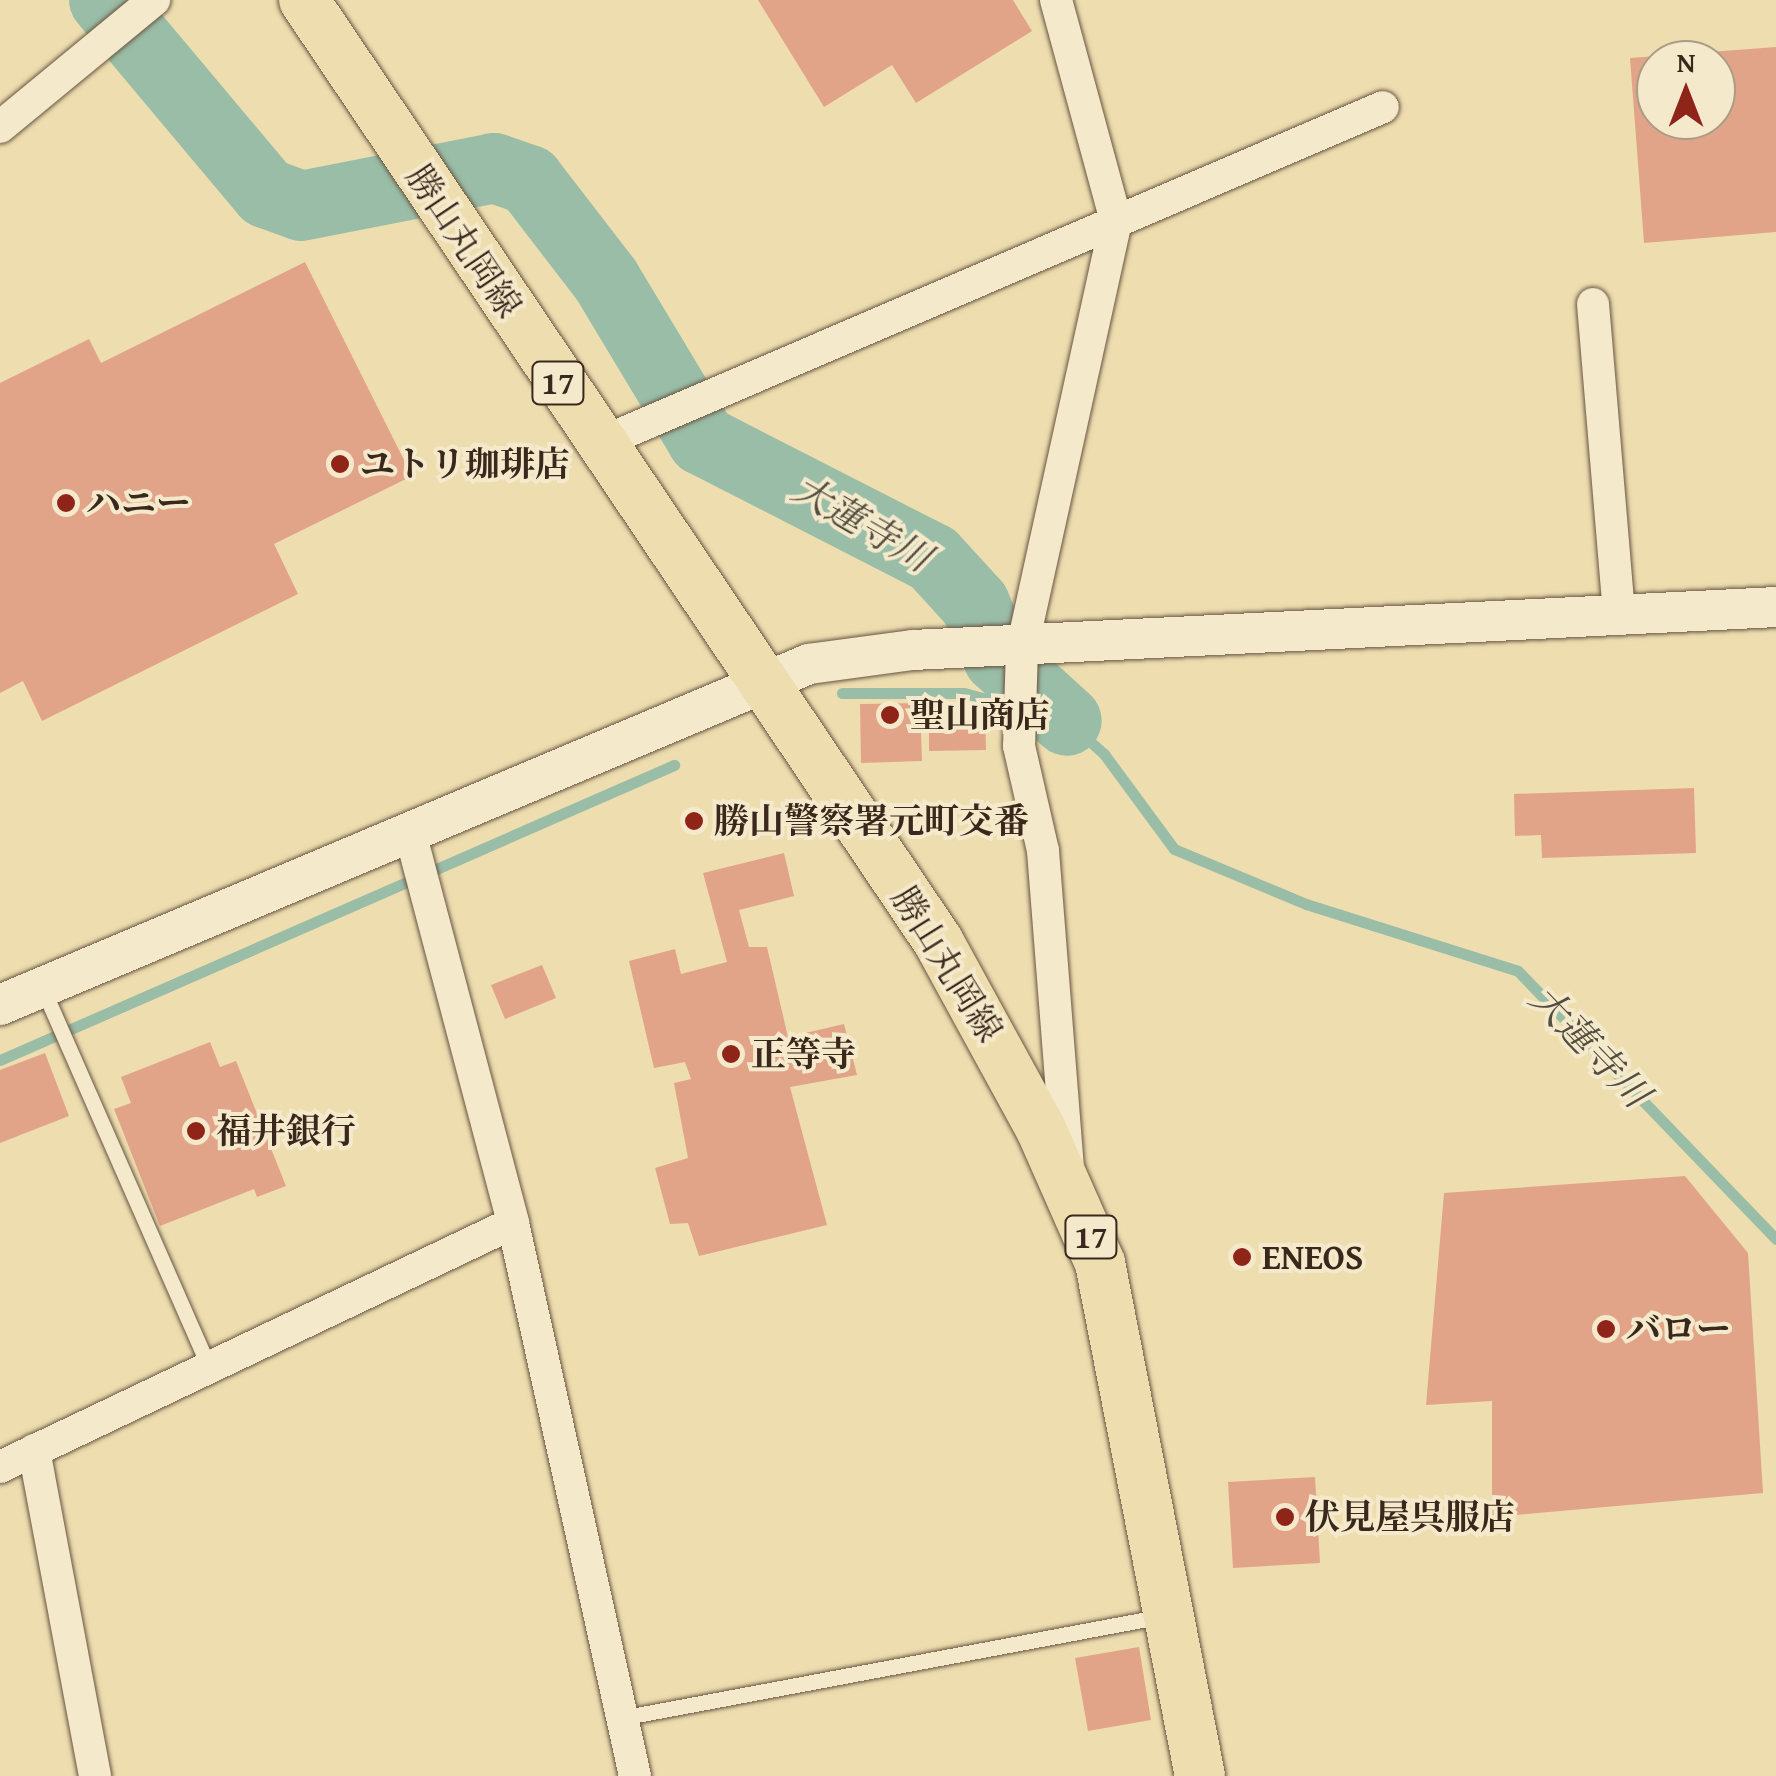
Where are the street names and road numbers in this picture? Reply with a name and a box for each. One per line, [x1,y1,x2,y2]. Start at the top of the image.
street label: 勝山丸岡線 [398,157,530,325]
road number: 17 [530,356,586,410]
street label: 勝山丸岡線 [883,879,1011,1049]
road number: 17 [1064,1210,1118,1264]

